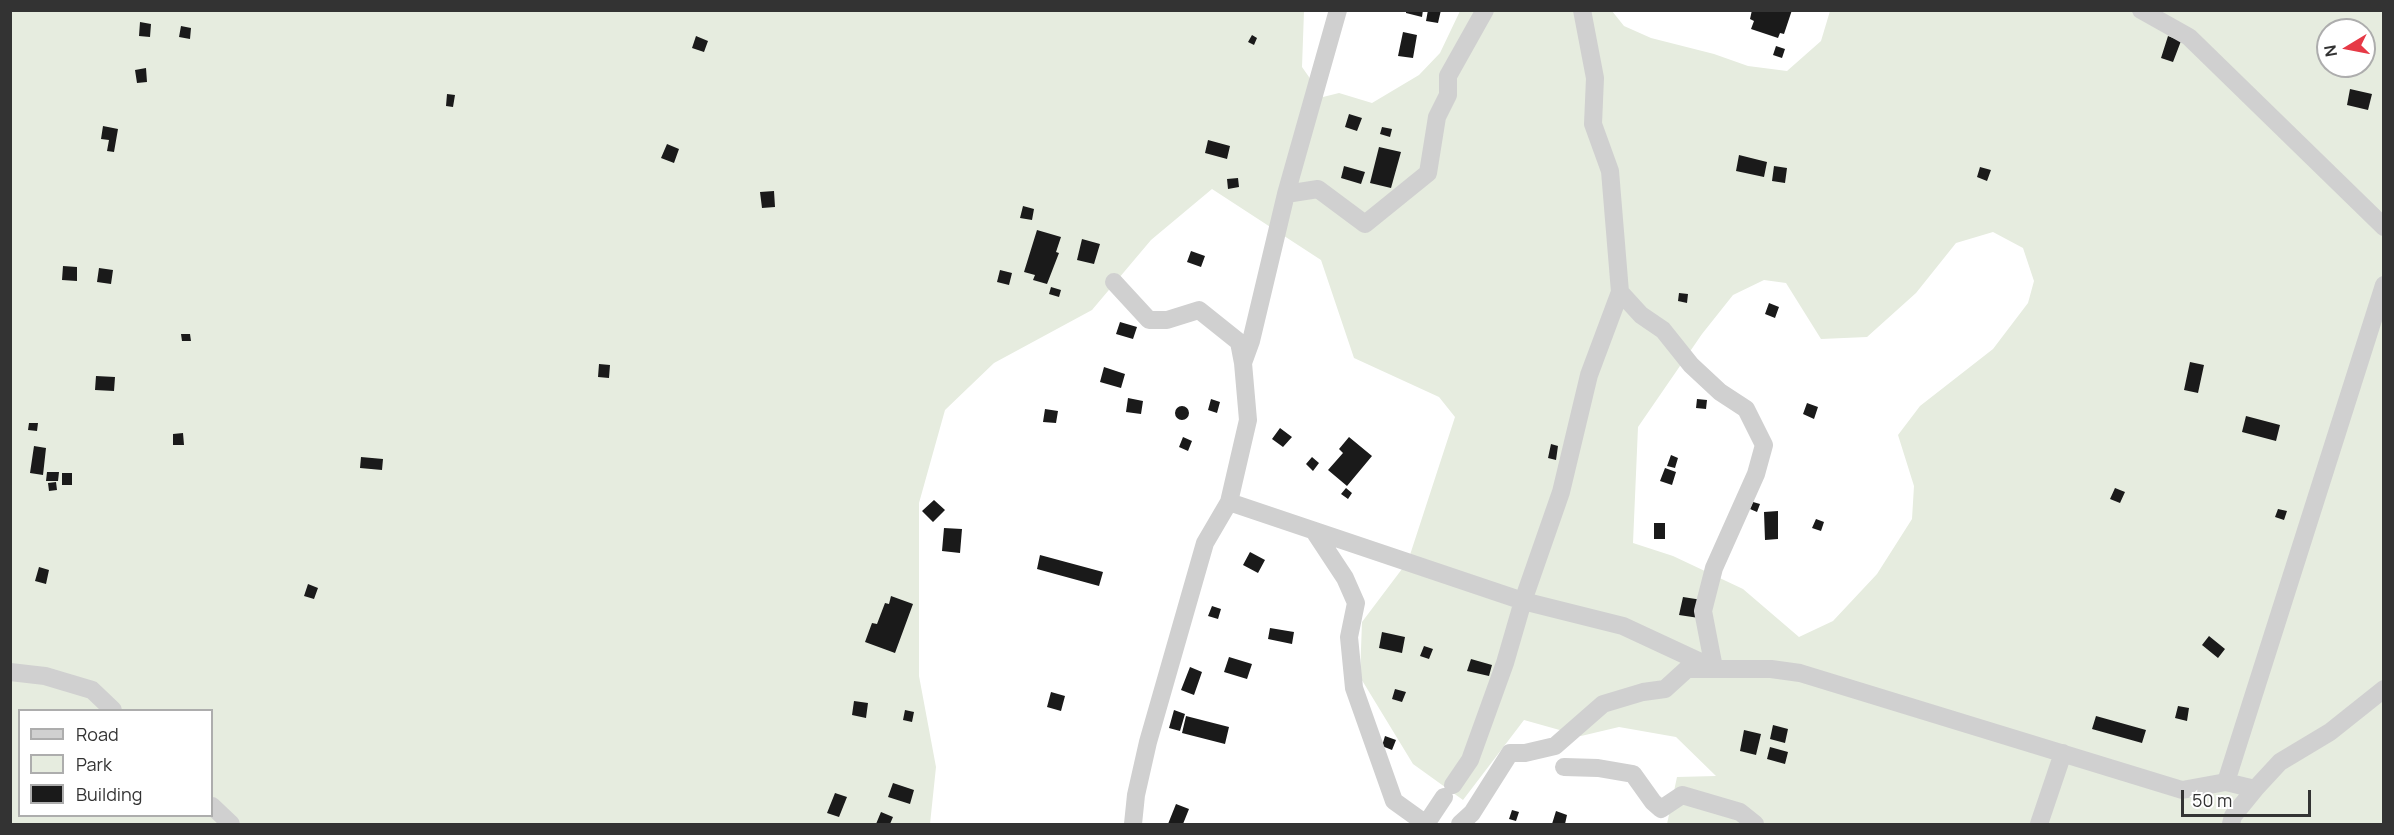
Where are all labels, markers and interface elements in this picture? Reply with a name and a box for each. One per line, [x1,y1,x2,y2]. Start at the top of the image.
north arrow [2316,18,2376,78]
text: N [2318,43,2342,58]
legend [18,709,213,817]
text: Road [76,722,119,746]
text: Park [76,752,112,776]
scale bar [2184,778,2314,816]
text: Building [76,782,142,806]
text: 50 m [2192,788,2232,812]

